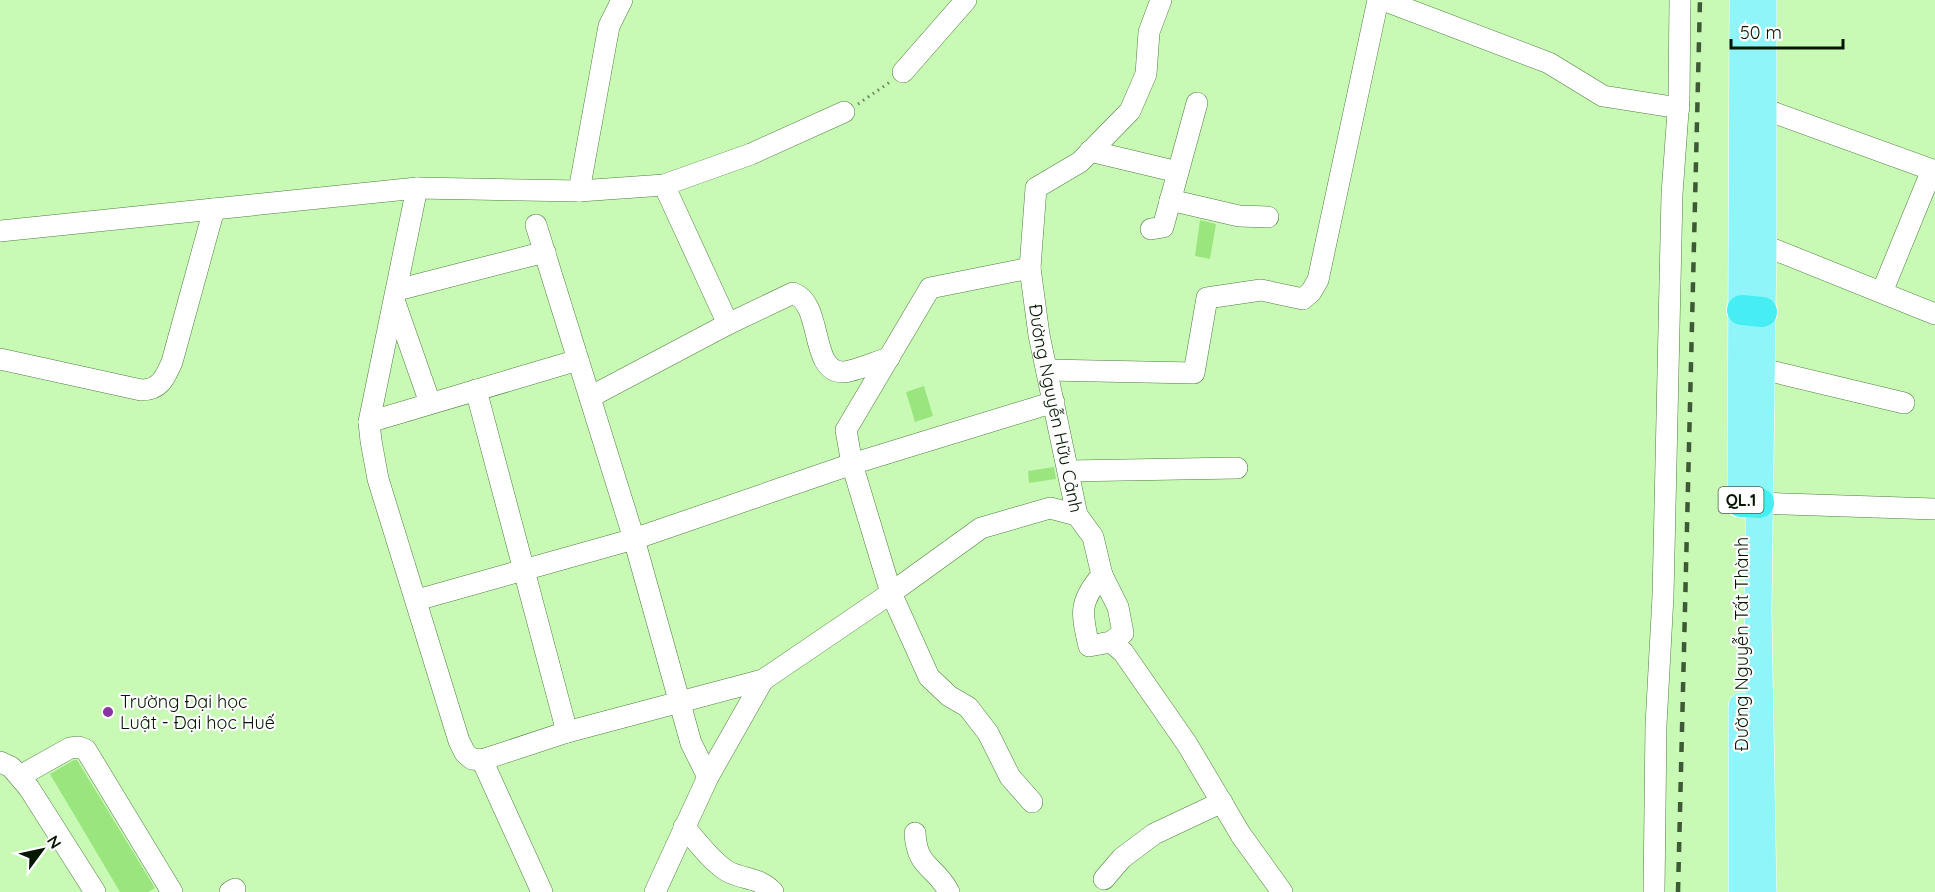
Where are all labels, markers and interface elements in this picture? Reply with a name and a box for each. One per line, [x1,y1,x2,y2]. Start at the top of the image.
scale bar [1731,12,1844,50]
text: 50 m [1740,21,1782,44]
street label: Đường Nguyễn Hữu Cảnh [1024,303,1088,515]
road number: QL.1 [1718,487,1764,513]
street label: Đường Nguyễn Tất Thành [1730,537,1753,751]
place label: Trường Đại học Luật - Đại học Huế [120,690,275,734]
marker: Trường Đại học Luật - Đại học Huế [101,705,115,719]
north arrow [12,820,72,880]
text: N [43,831,66,852]

